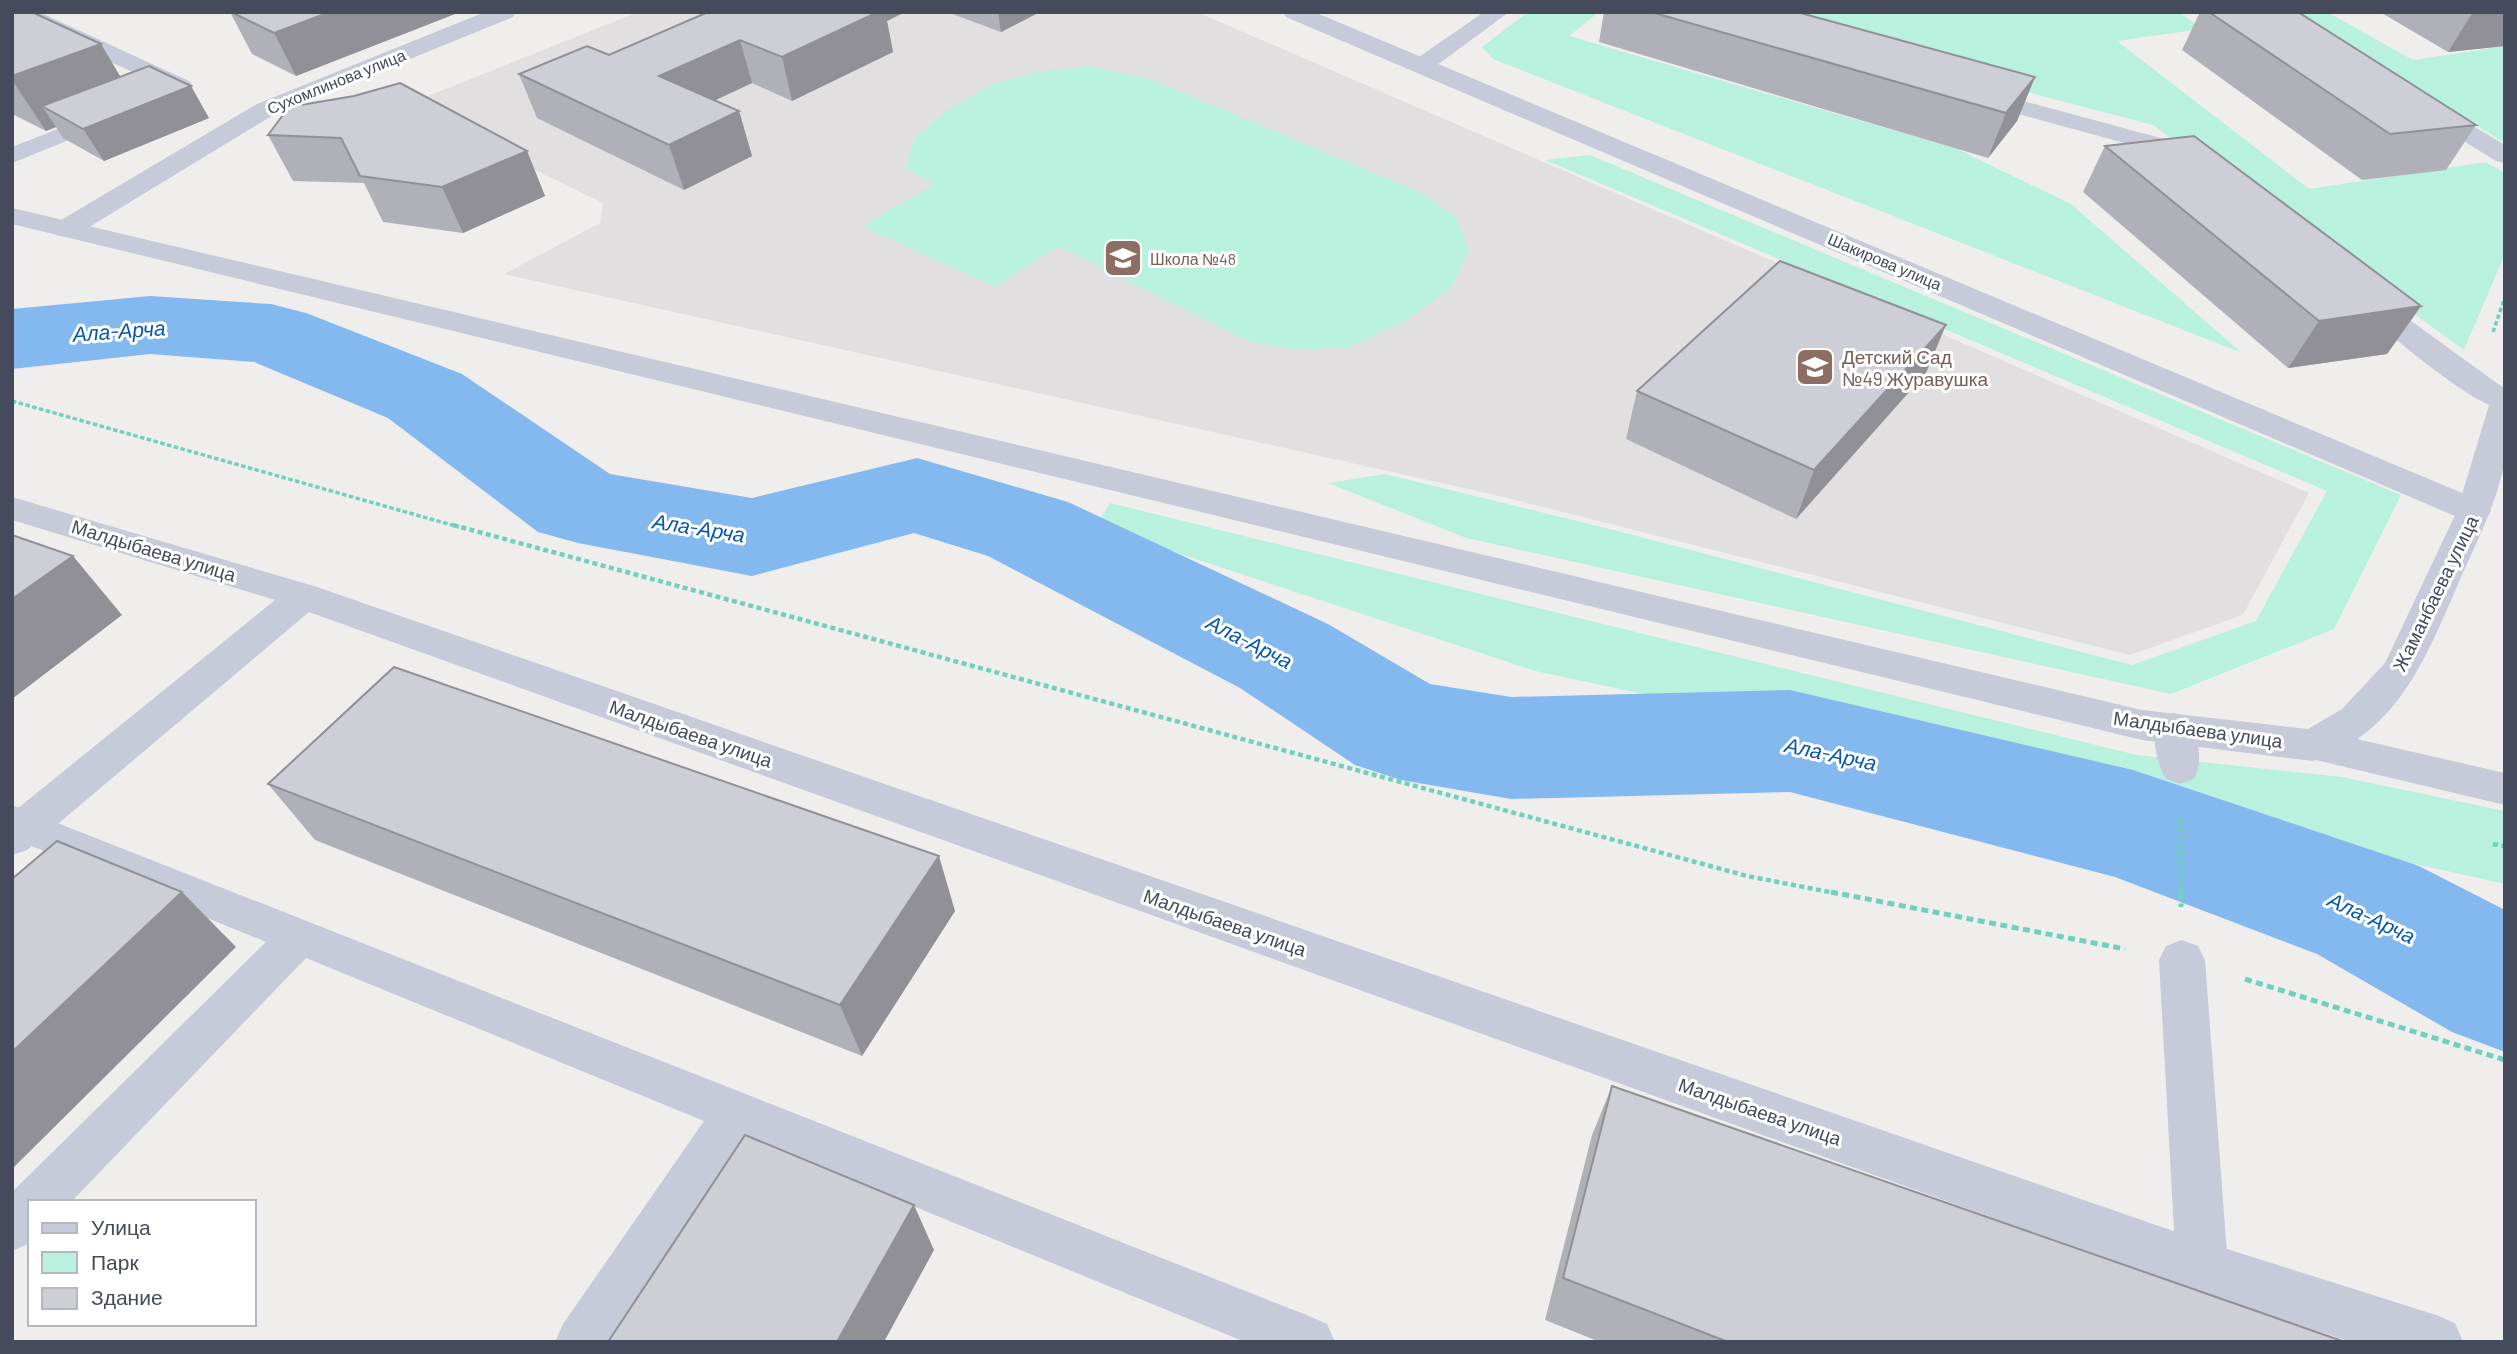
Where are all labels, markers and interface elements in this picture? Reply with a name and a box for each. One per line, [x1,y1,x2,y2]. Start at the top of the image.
street label: Сухомлинова улица [264,44,408,117]
street label: Шакирова улица [1825,228,1945,294]
school or university icon: Школа №48 [1102,237,1144,279]
place label: Школа №48 [1150,249,1236,268]
water label: Ала-Арча [70,314,166,346]
place label: Детский Сад №49 Журавушка [1842,345,1988,390]
school or university icon: Детский Сад №49 Журавушка [1794,346,1836,388]
water label: Ала-Арча [649,507,747,547]
street label: Жаманбаева улица [2387,511,2483,675]
street label: Малдыбаева улица [69,514,239,586]
water label: Ала-Арча [1201,608,1297,673]
street label: Малдыбаева улица [607,694,776,772]
street label: Малдыбаева улица [2112,706,2284,752]
water label: Ала-Арча [1781,731,1879,775]
street label: Малдыбаева улица [1141,883,1310,961]
water label: Ала-Арча [2323,885,2419,948]
street label: Малдыбаева улица [1676,1072,1845,1150]
legend [28,1200,256,1326]
text: Улица [91,1214,151,1239]
text: Парк [91,1249,139,1274]
text: Здание [91,1284,163,1309]

